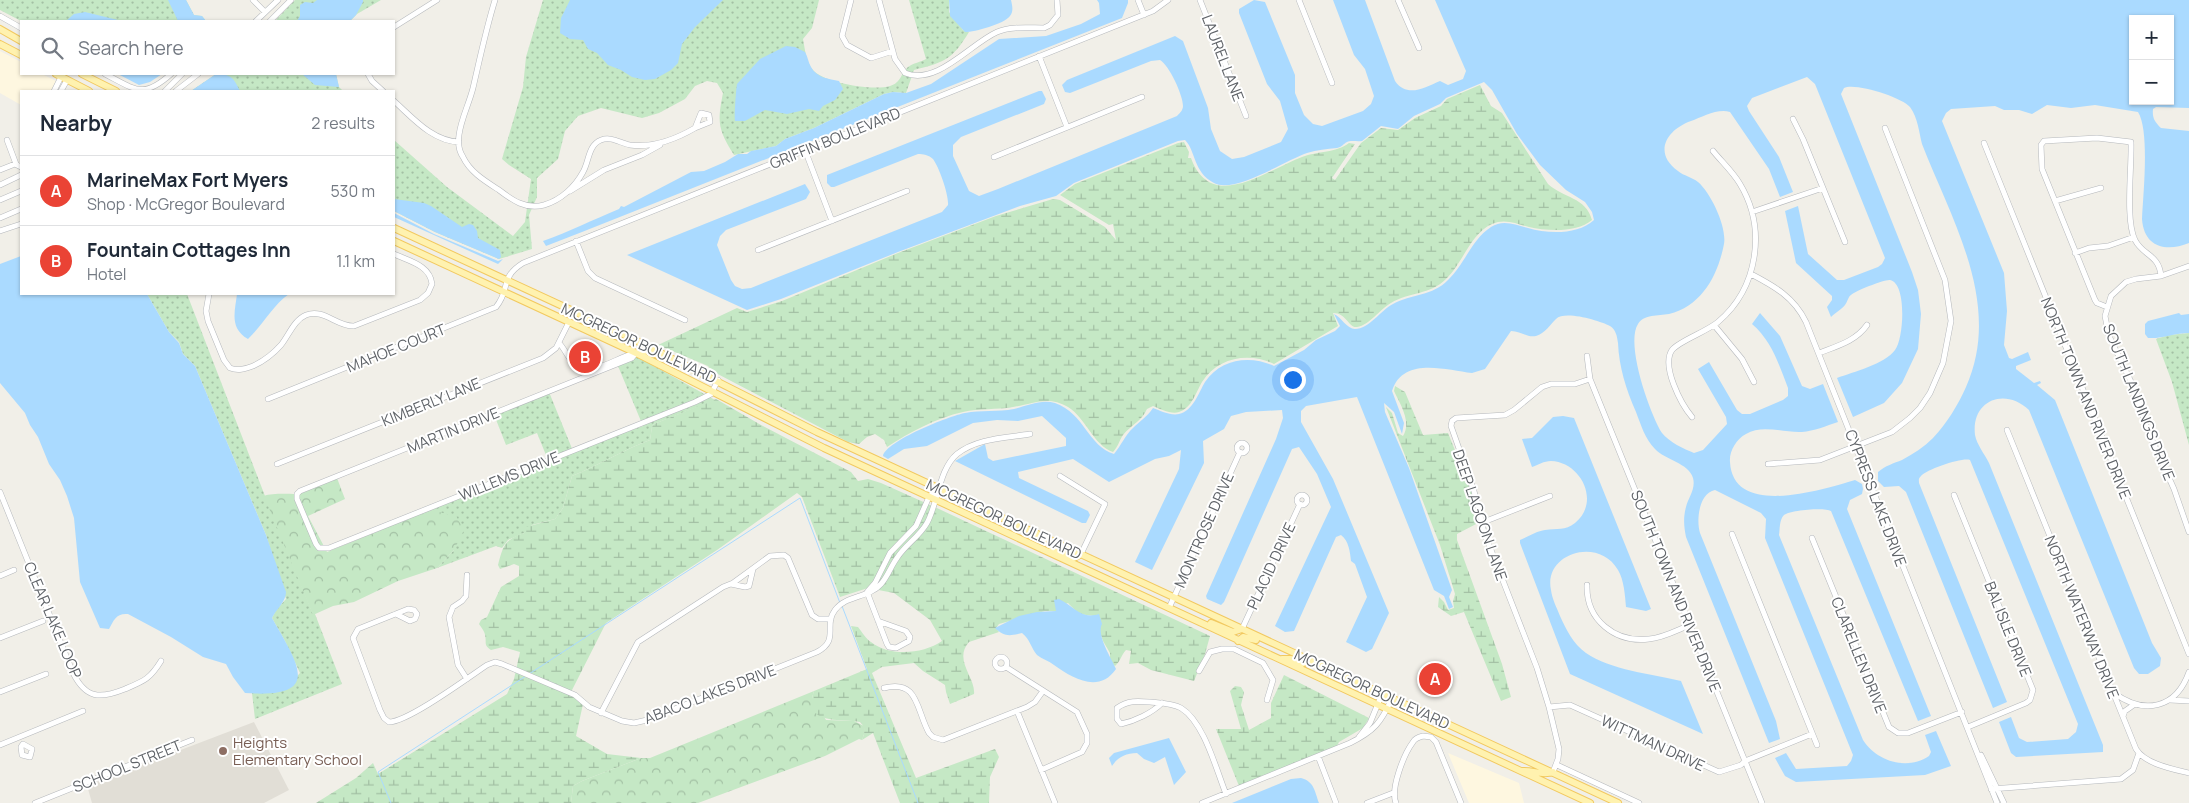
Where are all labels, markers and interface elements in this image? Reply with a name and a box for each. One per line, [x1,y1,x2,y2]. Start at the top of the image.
street label: LAUREL LANE [1197,12,1249,104]
map controls [2129,15,2174,105]
button: + [2129,15,2174,60]
search box [20,20,395,75]
icon: search [38,34,66,62]
text: Search here [78,35,184,61]
button: − [2129,60,2174,105]
street label: GRIFFIN BOULEVARD [767,102,903,174]
text: Nearby [40,109,112,137]
text: 2 results [311,112,375,134]
text: MarineMax Fort Myers [87,167,288,193]
text: A [51,180,61,202]
text: 530 m [330,180,375,202]
text: Shop · McGregor Boulevard [87,193,285,215]
text: Fountain Cottages Inn [87,237,291,263]
text: B [51,250,61,272]
text: 1.1 km [336,250,375,272]
text: Hotel [87,263,127,285]
street label: NORTH TOWN AND RIVER DRIVE [2036,294,2136,502]
street label: MCGREGOR BOULEVARD [559,299,719,387]
street label: MAHOE COURT [343,319,449,377]
street label: SOUTH LANDINGS DRIVE [2098,320,2180,484]
pin: B [569,338,601,376]
your location [1280,367,1306,393]
street label: KIMBERLY LANE [378,373,484,431]
street label: MARTIN DRIVE [404,402,502,458]
street label: CYPRESS LAKE DRIVE [1840,426,1912,570]
street label: WILLEMS DRIVE [456,446,562,506]
street label: DEEP LAGOON LANE [1448,447,1512,583]
street label: MONTROSE DRIVE [1169,469,1239,591]
street label: MCGREGOR BOULEVARD [923,474,1085,564]
street label: SOUTH TOWN AND RIVER DRIVE [1626,487,1726,695]
street label: PLACID DRIVE [1242,519,1300,613]
street label: NORTH WATERWAY DRIVE [2040,532,2124,702]
street label: CLEAR LAKE LOOP [19,559,87,681]
street label: BAL ISLE DRIVE [1979,578,2037,680]
street label: CLARELLEN DRIVE [1826,594,1892,716]
street label: MCGREGOR BOULEVARD [1292,645,1452,733]
street label: ABACO LAKES DRIVE [641,659,779,729]
pin: A [1419,660,1451,698]
street label: WITTMAN DRIVE [1598,710,1708,776]
place label: Heights Elementary School [233,732,362,770]
street label: SCHOOL STREET [69,735,185,797]
marker: Heights Elementary School [217,745,229,757]

